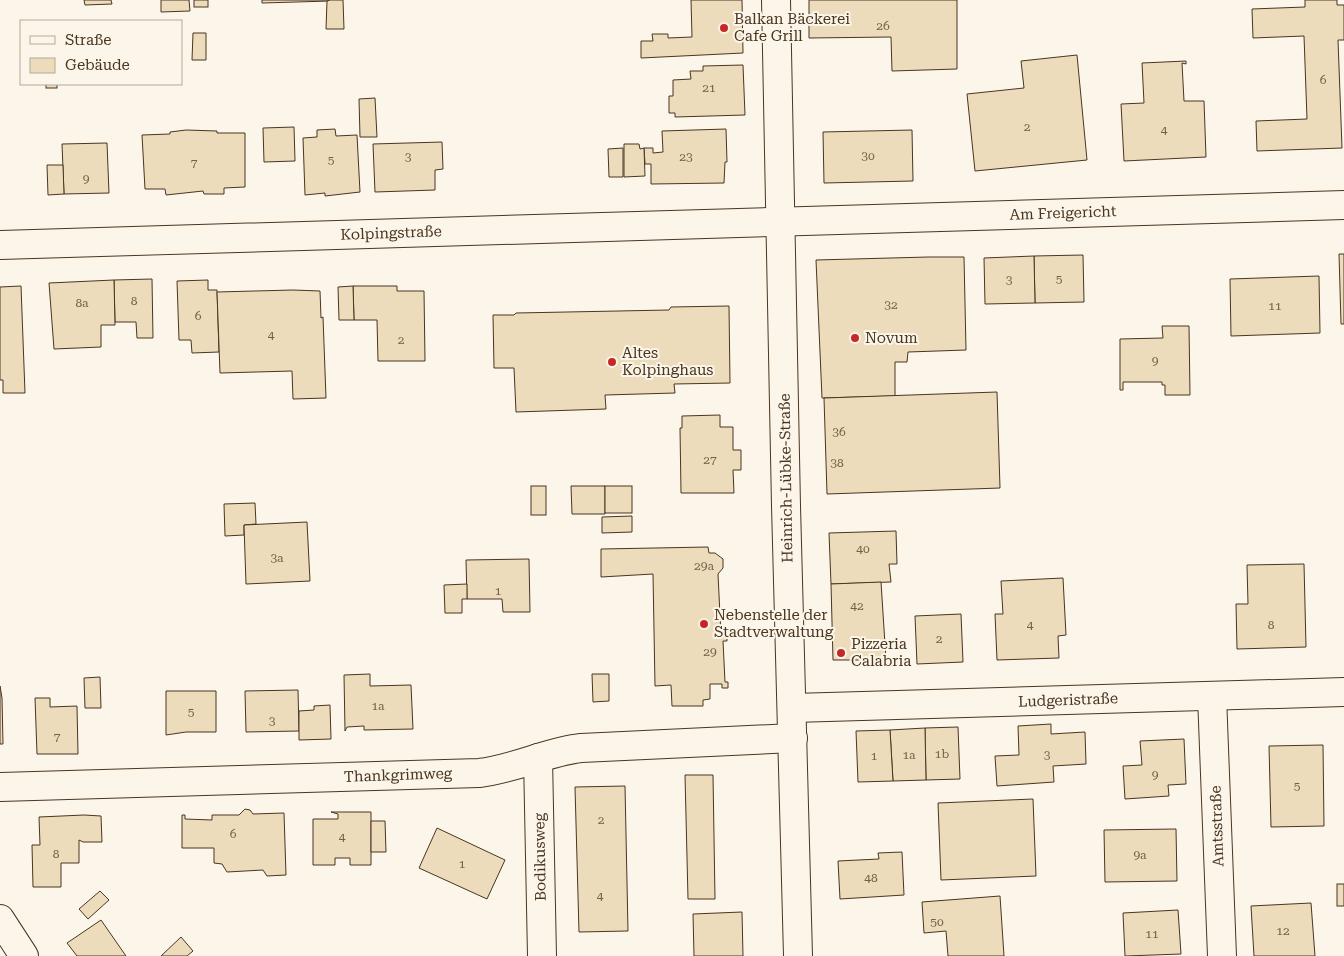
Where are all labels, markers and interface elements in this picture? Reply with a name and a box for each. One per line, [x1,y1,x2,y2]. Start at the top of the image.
place label: Balkan Bäckerei Cafe Grill [734,10,850,45]
house number: 26 [876,19,890,33]
legend [20,20,182,85]
marker: Balkan Bäckerei Cafe Grill [718,22,730,34]
text: Straße [65,31,112,49]
text: Gebäude [65,56,130,74]
house number: 6 [1320,73,1327,87]
house number: 21 [702,81,716,95]
house number: 2 [1024,120,1031,134]
house number: 4 [1161,123,1168,137]
house number: 30 [861,149,875,163]
house number: 3 [405,150,412,164]
house number: 23 [679,150,693,164]
house number: 5 [328,153,335,167]
house number: 7 [191,156,198,170]
house number: 9 [83,172,90,186]
street label: Am Freigericht [1009,202,1117,224]
street label: Kolpingstraße [340,222,442,244]
house number: 5 [1056,272,1063,286]
house number: 3 [1006,273,1013,287]
house number: 8 [131,294,138,308]
house number: 8a [75,296,89,310]
house number: 32 [884,298,898,312]
house number: 11 [1268,299,1282,313]
house number: 6 [195,309,202,323]
house number: 4 [268,328,275,342]
place label: Novum [865,329,918,347]
marker: Novum [849,332,861,344]
house number: 2 [398,333,405,347]
place label: Altes Kolpinghaus [622,344,714,379]
house number: 9 [1152,354,1159,368]
marker: Altes Kolpinghaus [606,356,618,368]
street label: Heinrich-Lübke-Straße [776,393,796,563]
house number: 36 [832,425,846,439]
house number: 27 [703,453,717,467]
house number: 38 [830,456,844,470]
house number: 40 [856,542,870,556]
house number: 3a [270,551,284,565]
house number: 29a [694,559,714,573]
house number: 1 [495,584,502,598]
house number: 42 [850,599,864,613]
place label: Nebenstelle der Stadtverwaltung [714,606,834,641]
marker: Nebenstelle der Stadtverwaltung [698,618,710,630]
house number: 4 [1027,618,1034,632]
house number: 8 [1268,618,1275,632]
house number: 2 [936,632,943,646]
place label: Pizzeria Calabria [851,635,911,670]
house number: 29 [703,645,717,659]
marker: Pizzeria Calabria [835,647,847,659]
street label: Ludgeristraße [1018,689,1118,711]
house number: 1a [371,699,385,713]
house number: 5 [188,705,195,719]
house number: 3 [269,714,276,728]
house number: 7 [54,730,61,744]
house number: 1b [935,747,949,761]
house number: 1a [902,748,916,762]
house number: 3 [1044,748,1051,762]
house number: 1 [871,749,878,763]
street label: Thankgrimweg [343,764,453,786]
house number: 9 [1152,768,1159,782]
house number: 5 [1294,779,1301,793]
street label: Amtsstraße [1207,785,1227,867]
street label: Bodikusweg [530,812,550,901]
house number: 2 [598,813,605,827]
house number: 6 [230,827,237,841]
house number: 4 [339,830,346,844]
house number: 8 [53,847,60,861]
house number: 9a [1133,848,1147,862]
house number: 1 [459,857,466,871]
house number: 48 [864,871,878,885]
house number: 4 [597,889,604,903]
house number: 50 [930,915,944,929]
house number: 12 [1276,924,1290,938]
house number: 11 [1145,927,1159,941]

